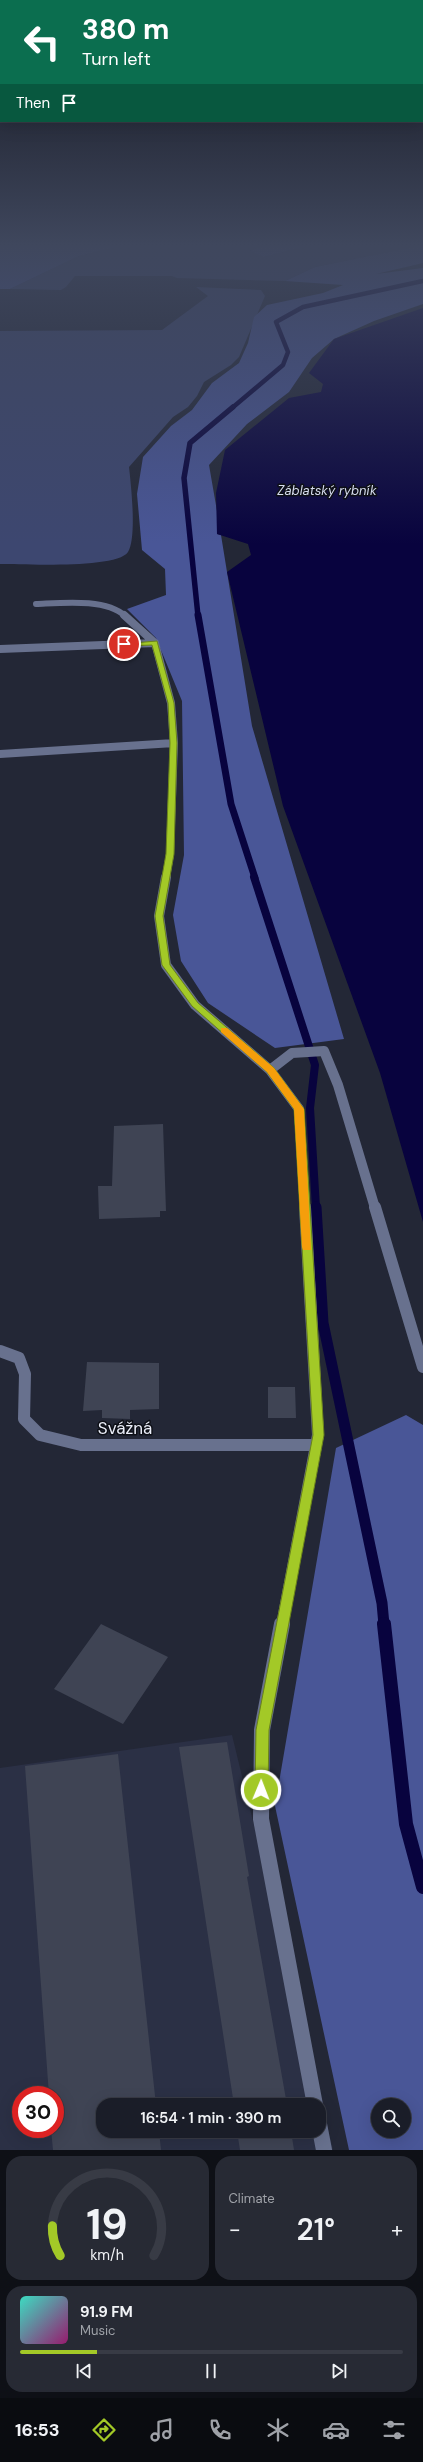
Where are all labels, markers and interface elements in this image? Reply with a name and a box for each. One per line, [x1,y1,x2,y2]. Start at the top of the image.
text: 380 m [82,11,169,48]
icon: left [16,16,68,68]
text: Turn left [82,47,151,71]
icon: arrive [58,92,80,114]
text: Then [16,93,50,113]
water label: Záblatský rybník [277,482,377,499]
pin [107,627,141,661]
icon: arrive [113,633,135,655]
street label: Svážná [98,1417,152,1439]
position arrow [240,1769,282,1811]
speed limit sign: 30 [12,2086,64,2138]
map controls [371,2098,411,2138]
button: search [371,2098,411,2138]
text: 16:54 · 1 min · 390 m [141,2108,281,2128]
text: Climate [229,2190,275,2207]
text: 19 [86,2198,128,2252]
text: 21° [297,2210,335,2249]
text: − [229,2215,241,2244]
text: + [391,2215,403,2244]
text: km/h [90,2246,124,2264]
text: 91.9 FM [80,2302,133,2322]
text: Music [80,2322,115,2339]
icon: previous [73,2360,95,2382]
icon: pause [200,2360,222,2382]
icon: next [328,2360,350,2382]
icon: directions [90,2416,118,2444]
icon: music [148,2416,176,2444]
icon: phone [206,2416,234,2444]
icon: climate [264,2416,292,2444]
icon: car [322,2416,350,2444]
icon: filters [380,2416,408,2444]
text: 16:53 [15,2418,60,2442]

